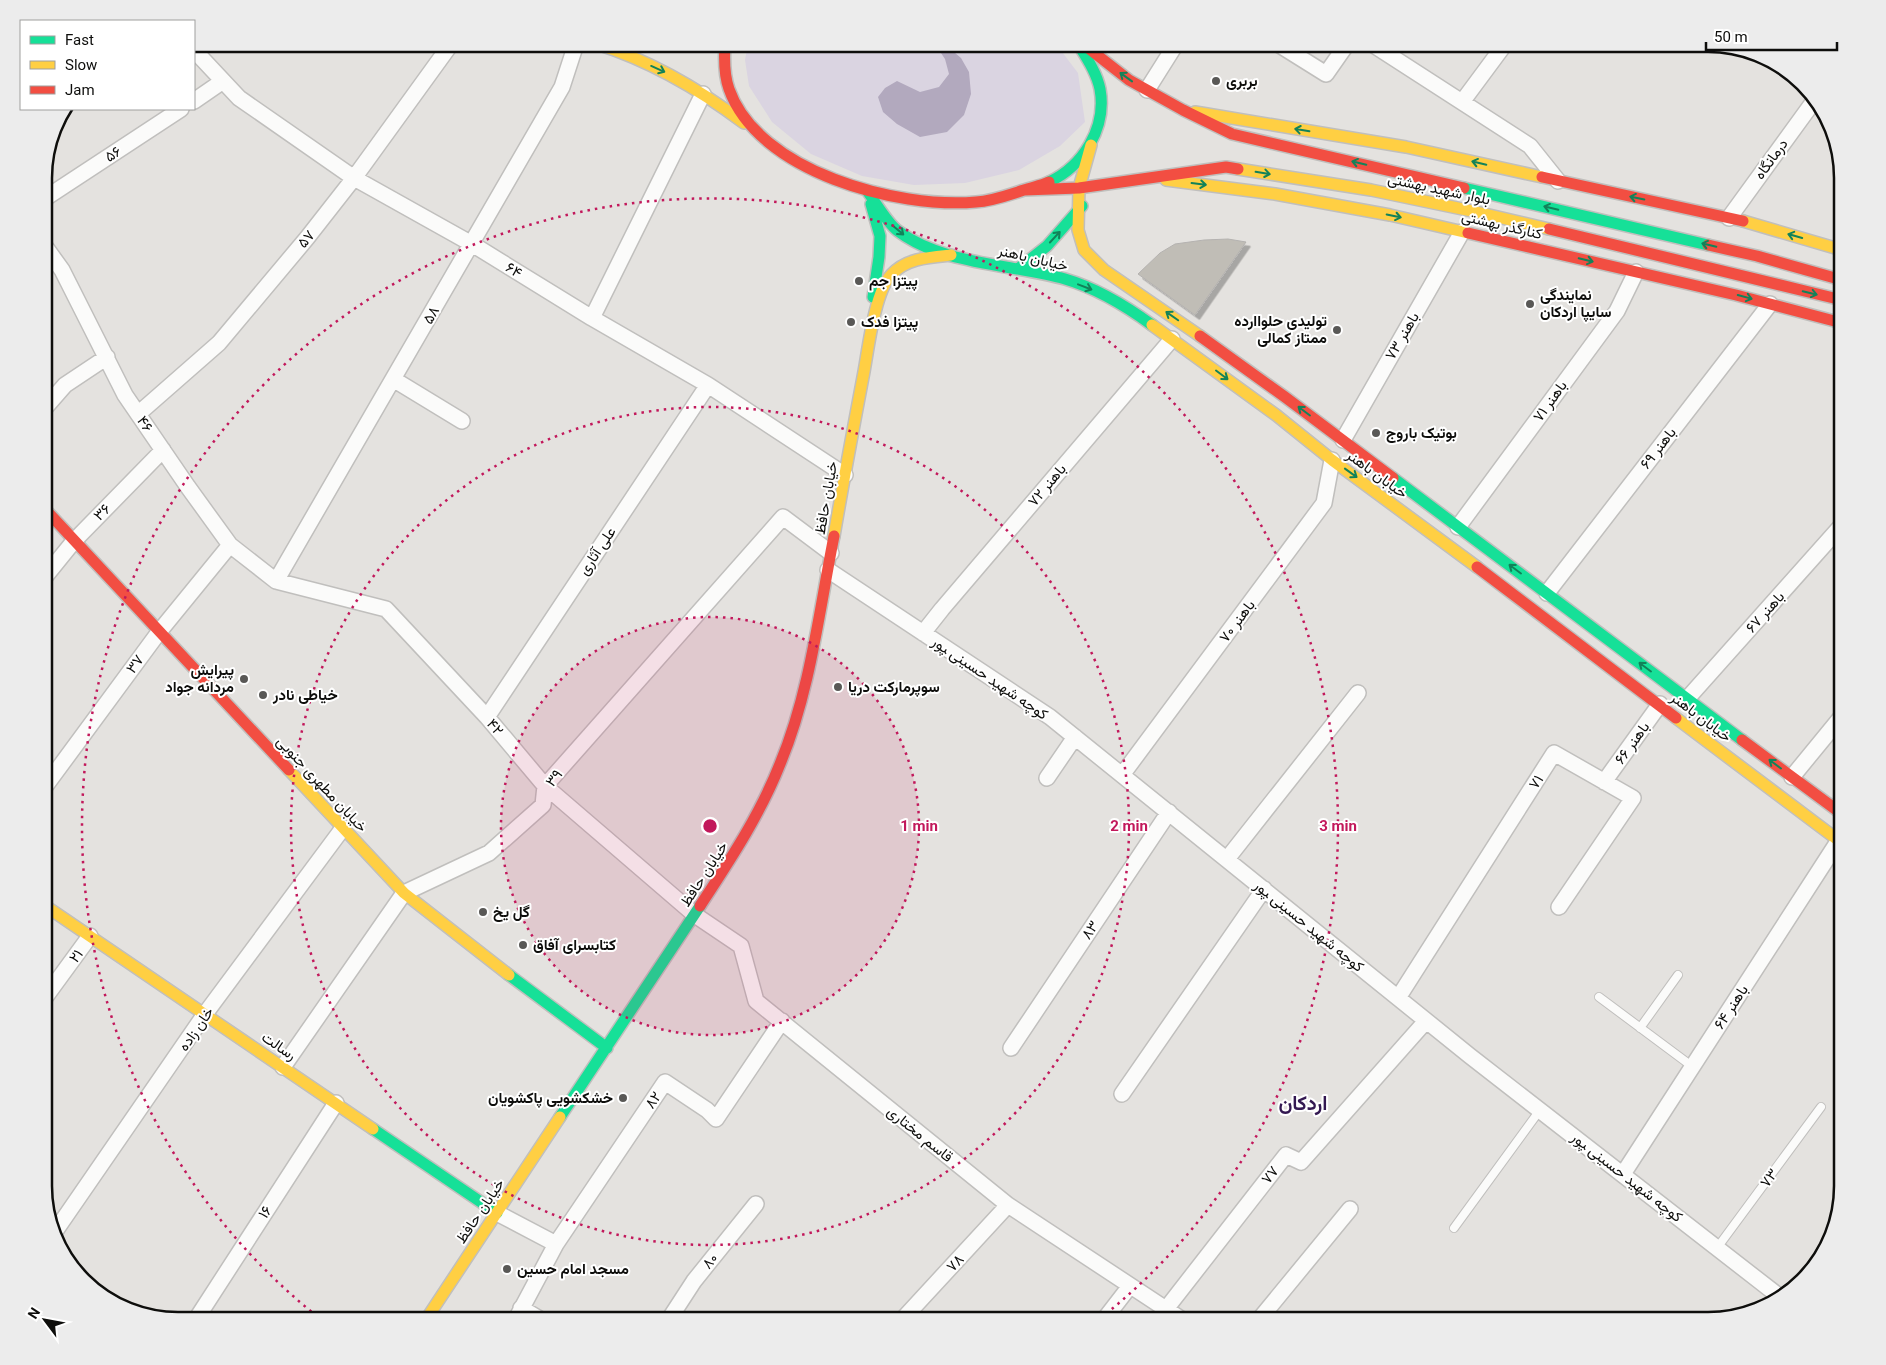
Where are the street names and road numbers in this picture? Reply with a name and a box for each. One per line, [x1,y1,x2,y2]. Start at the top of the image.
street label: درمانگاه [1750,135,1792,183]
street label: ۵۶ [101,142,125,166]
street label: بلوار شهید بهشتی [1386,169,1492,210]
street label: کنارگذر بهشتی [1460,207,1545,244]
street label: ۵۷ [293,226,319,252]
street label: خیابان باهنر [995,241,1070,275]
street label: ۶۴ [502,258,526,282]
street label: ۵۸ [419,303,443,327]
street label: باهنر ۷۳ [1381,309,1423,363]
street label: باهنر ۷۱ [1529,377,1571,425]
street label: ۴۶ [133,412,157,436]
street label: باهنر ۶۹ [1636,424,1680,472]
street label: خیابان باهنر [1342,445,1411,502]
street label: خیابان حافظ [811,460,841,536]
street label: باهنر ۷۲ [1024,460,1070,510]
street label: ۳۶ [90,500,114,524]
street label: علی آثاری [574,523,621,579]
street label: باهنر ۶۷ [1742,588,1788,636]
street label: باهنر ۷۰ [1215,596,1259,646]
street label: کوچه شهید حسینی ‍پور [927,632,1052,725]
street label: ۳۷ [122,651,148,677]
street label: خیابان باهنر [1666,688,1735,746]
street label: ۴۲ [483,715,507,739]
street label: باهنر ۶۶ [1611,718,1653,768]
street label: خیابان مطهری جنوبی [272,732,371,836]
street label: ۳۹ [542,766,566,790]
street label: ۷۱ [1525,772,1547,792]
street label: خیابان حافظ [676,838,732,910]
street label: کوچه شهید حسینی ‍پور [1249,876,1368,977]
street label: ۸۳ [1077,917,1103,943]
street label: ۲۱ [65,946,87,966]
street label: باهنر ۶۴ [1710,981,1752,1033]
street label: خان زاده [174,1004,218,1054]
street label: رسالت [258,1028,300,1064]
street label: ۸۲ [641,1088,665,1112]
street label: قاسم مختاری [883,1102,957,1167]
street label: کوچه شهید حسینی ‍پور [1566,1127,1686,1227]
street label: ۷۷ [1257,1162,1283,1188]
street label: ۷۳ [1756,1165,1782,1191]
street label: خیابان حافظ [452,1175,508,1247]
street label: ۱۶ [254,1202,276,1222]
street label: ۸۰ [698,1249,722,1273]
street label: ۷۸ [942,1250,968,1276]

